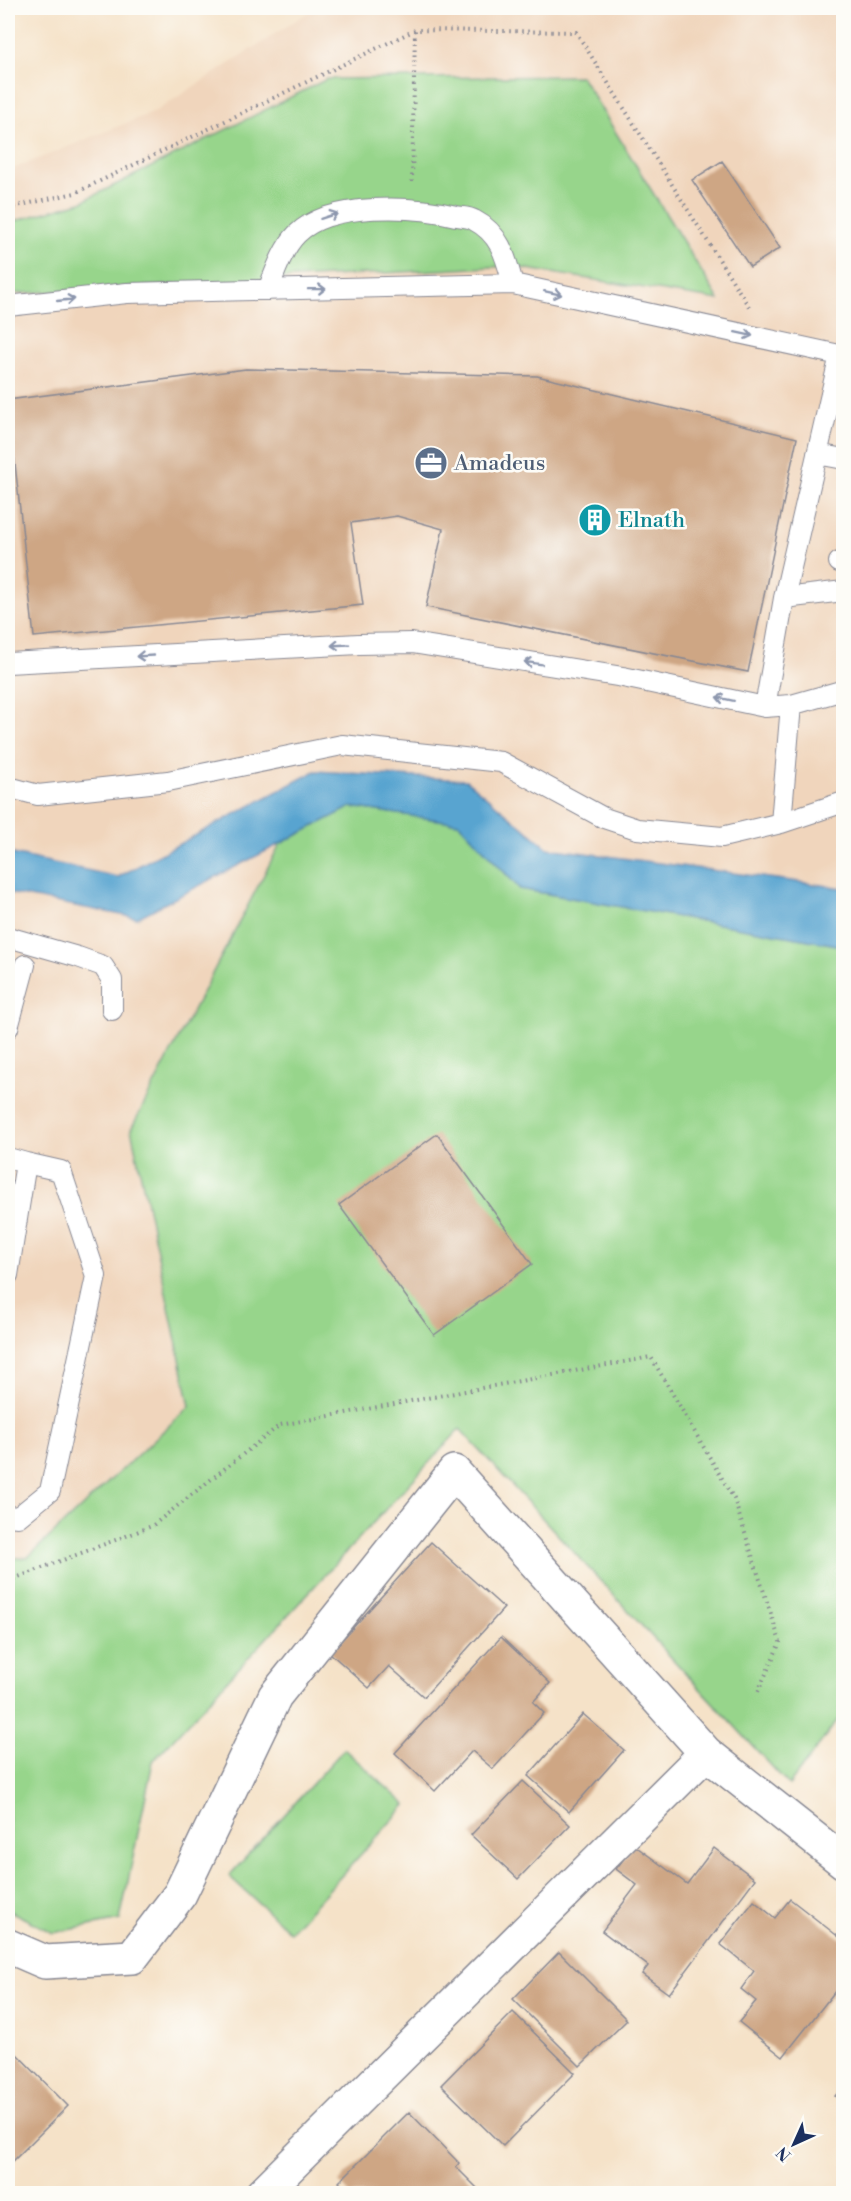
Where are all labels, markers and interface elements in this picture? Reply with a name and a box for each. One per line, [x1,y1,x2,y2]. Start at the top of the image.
one-way arrow [319,210,338,221]
one-way arrow [307,283,327,295]
one-way arrow [543,288,563,299]
one-way arrow [55,294,75,305]
one-way arrow [734,329,753,340]
office icon: Amadeus [413,445,449,481]
place label: Amadeus [453,450,545,477]
building icon: Elnath [577,502,613,538]
place label: Elnath [618,507,685,534]
one-way arrow [331,640,351,651]
one-way arrow [136,650,156,661]
one-way arrow [524,657,544,668]
one-way arrow [716,692,735,704]
north arrow [764,2114,824,2174]
text: N [772,2142,796,2165]

